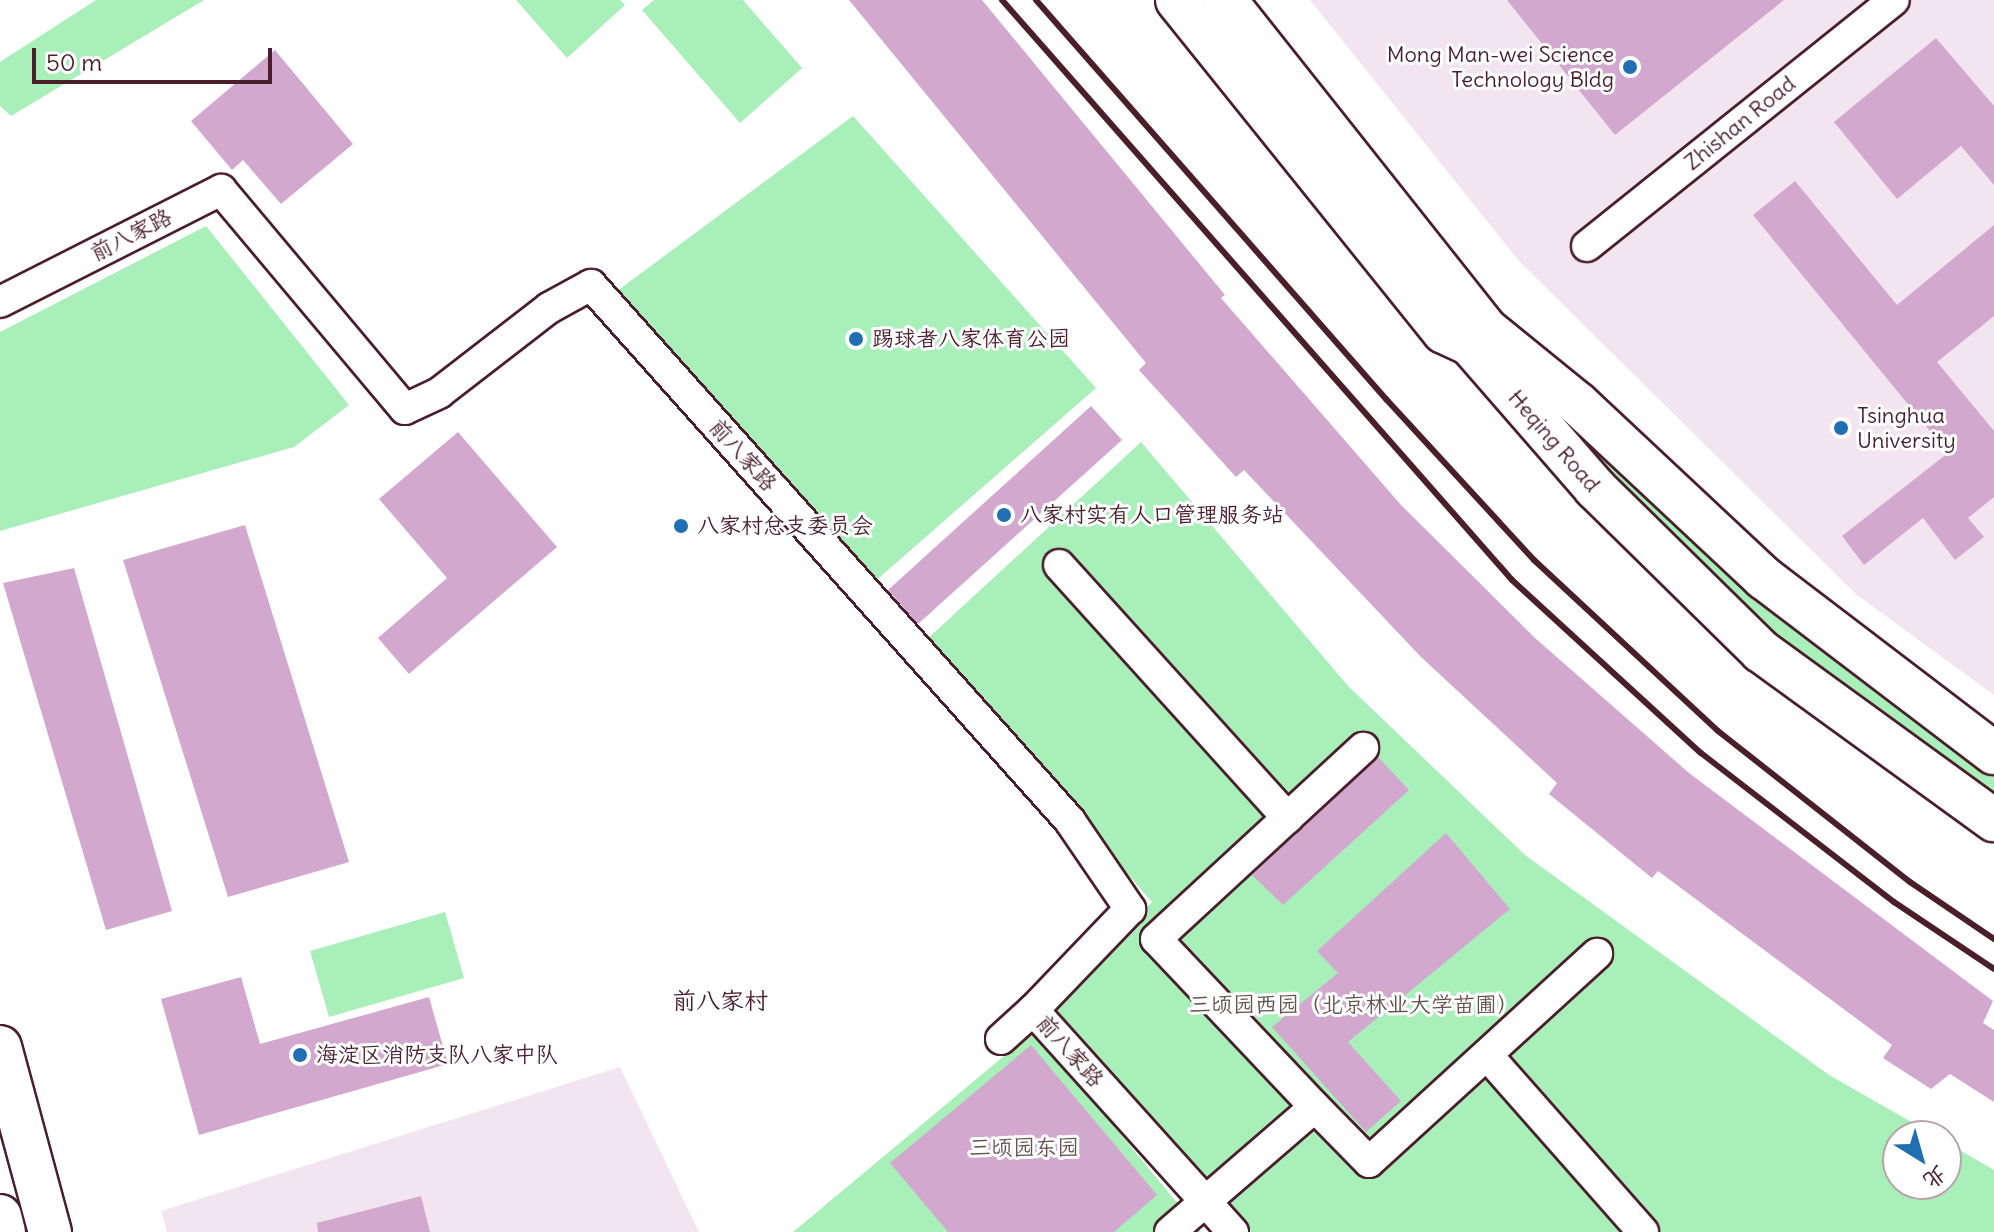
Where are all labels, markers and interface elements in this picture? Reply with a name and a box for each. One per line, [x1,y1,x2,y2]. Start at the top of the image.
scale bar [36,32,276,82]
place label: Mong Man-wei Science Technology Bldg [1387,41,1614,92]
text: 50 m [46,47,102,77]
marker: Mong Man-wei Science Technology Bldg [1621,58,1639,76]
street label: Zhishan Road [1679,70,1801,176]
street label: 前八家路 [86,203,176,267]
place label: 踢球者八家体育公园 [872,326,1070,352]
marker: 踢球者八家体育公园 [847,330,865,348]
street label: Heqing Road [1503,385,1605,497]
place label: Tsinghua University [1857,402,1956,454]
street label: 前八家路 [704,413,782,497]
marker: Tsinghua University [1832,419,1850,437]
place label: 八家村实有人口管理服务站 [1020,502,1284,528]
marker: 八家村实有人口管理服务站 [995,506,1013,524]
place label: 八家村总支委员会 [697,513,873,539]
marker: 八家村总支委员会 [672,517,690,535]
district label: 前八家村 [672,987,768,1015]
park label: 三顷园西园（北京林业大学苗圃） [1189,992,1519,1018]
street label: 前八家路 [1031,1009,1109,1093]
place label: 海淀区消防支队八家中队 [316,1042,558,1068]
marker: 海淀区消防支队八家中队 [291,1046,309,1064]
north arrow [1882,1120,1962,1200]
park label: 三顷园东园 [969,1135,1079,1161]
text: 北 [1918,1160,1952,1195]

